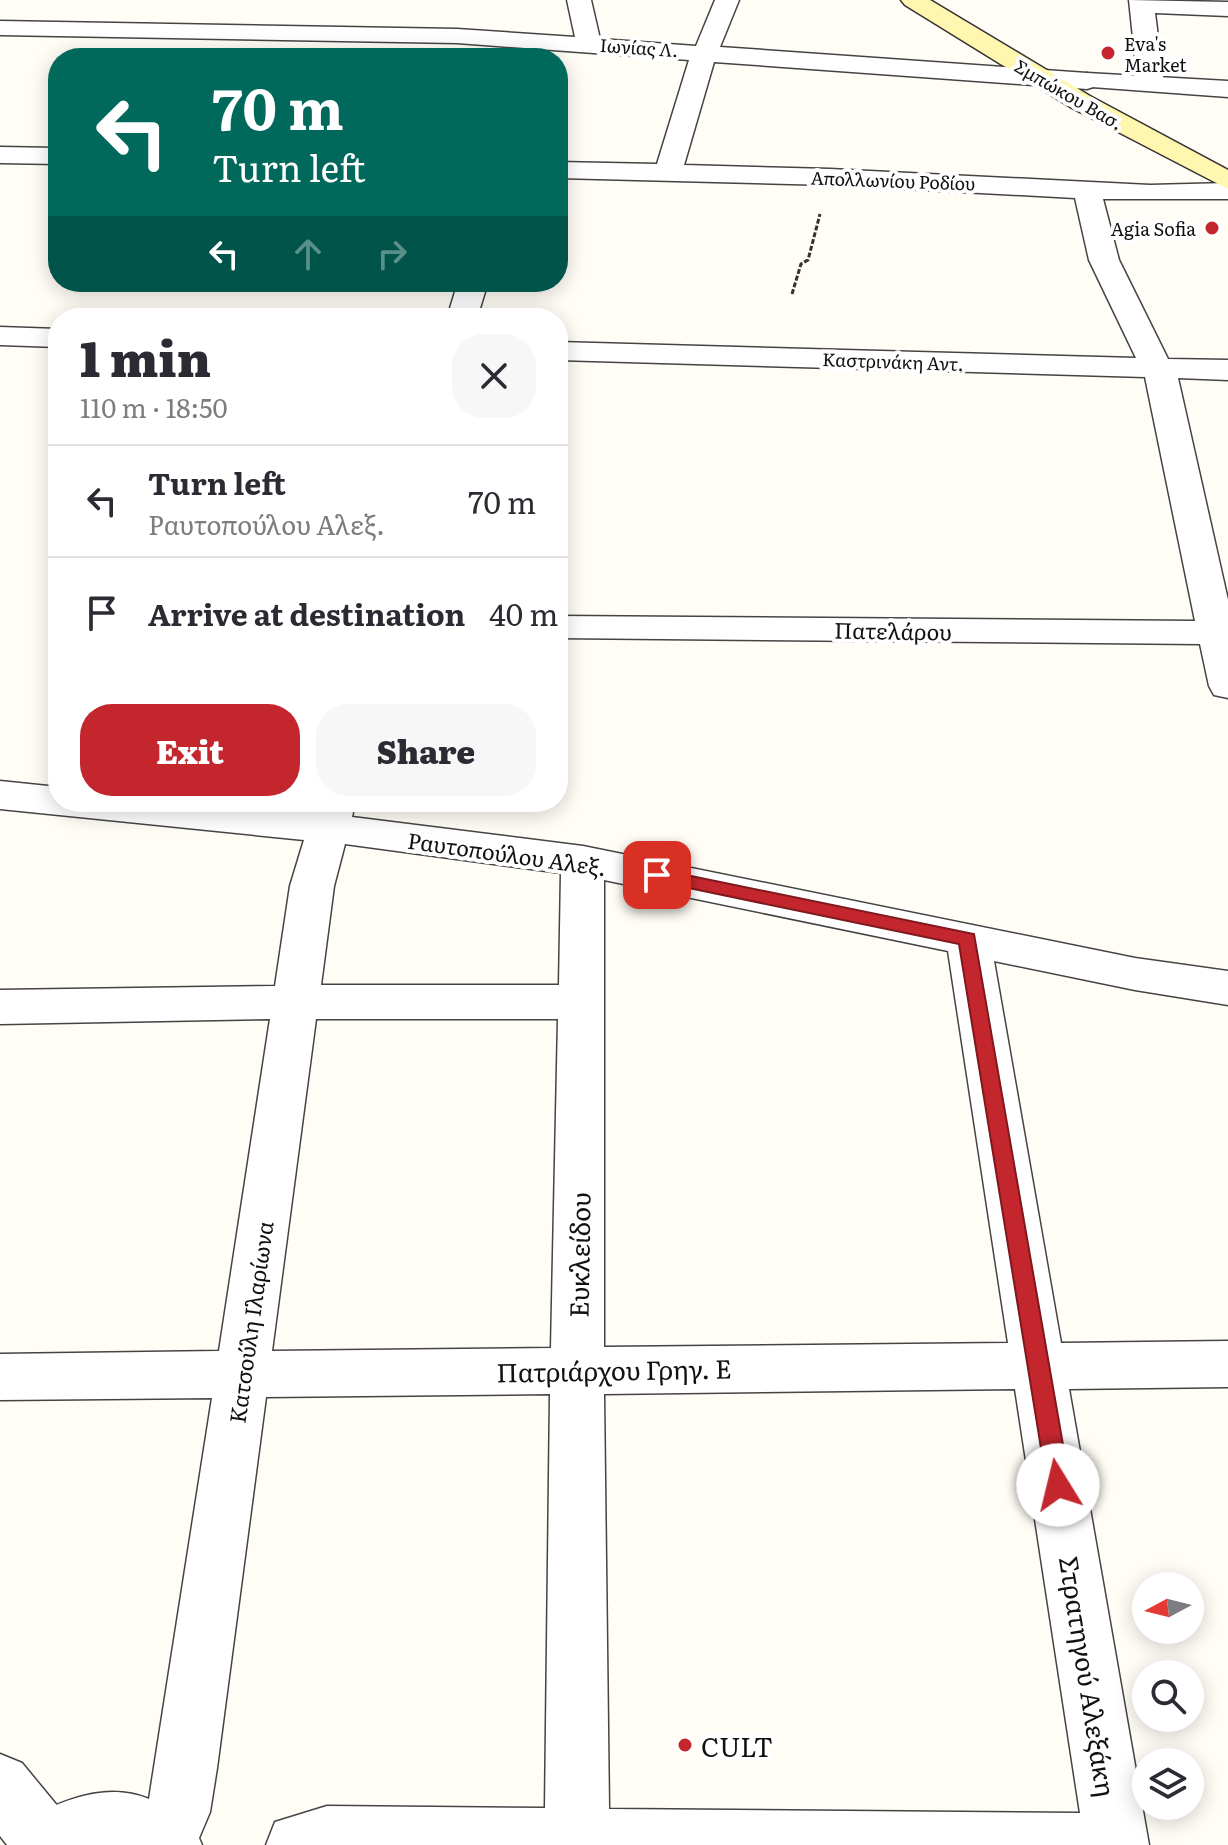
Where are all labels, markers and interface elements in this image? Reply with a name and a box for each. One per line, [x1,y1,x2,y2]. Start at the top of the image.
place label: Eva's Market [1124,30,1187,78]
street label: Ιωνίας Λ. [599,31,679,63]
marker: Eva's Market [1099,44,1117,62]
street label: Σμπώκου Βασ. [1010,52,1128,136]
text: 70 m [212,64,344,147]
icon: left [80,80,184,184]
text: Turn left [212,140,366,193]
street label: Απολλωνίου Ροδίου [810,164,976,196]
place label: Agia Sofia [1111,215,1196,242]
marker: Agia Sofia [1203,219,1221,237]
icon: left [202,232,246,276]
icon: ahead [286,232,330,276]
icon: right [370,232,414,276]
text: 1 min [80,321,211,392]
button: close [452,334,536,418]
street label: Καστρινάκη Αντ. [822,345,964,377]
text: 110 m · 18:50 [80,387,227,426]
text: Turn left [148,460,286,504]
icon: left [80,479,124,523]
text: 70 m [468,479,536,523]
text: Ραυτοπούλου Αλεξ. [148,504,385,543]
icon: arrive [80,591,124,635]
text: Arrive at destination [148,591,465,635]
text: 40 m [489,591,558,635]
street label: Πατελάρου [834,612,952,648]
button: Exit [80,704,300,796]
button: Share [316,704,536,796]
street label: Ραυτοπούλου Αλεξ. [405,823,609,883]
pin [623,841,691,909]
icon: arrive [635,853,679,897]
street label: Ευκλείδου [557,1192,599,1318]
street label: Κατσούλη Ιλαρίωνα [219,1218,281,1425]
street label: Πατριάρχου Γρηγ. Ε [496,1347,732,1391]
position arrow [1016,1443,1100,1527]
street label: Στρατηγού Αλεξάκη [1051,1553,1127,1799]
north arrow [1132,1572,1204,1644]
map controls [1132,1572,1204,1820]
button: search [1132,1660,1204,1732]
place label: CULT [701,1726,773,1765]
marker: CULT [676,1736,694,1754]
button: layers [1132,1748,1204,1820]

